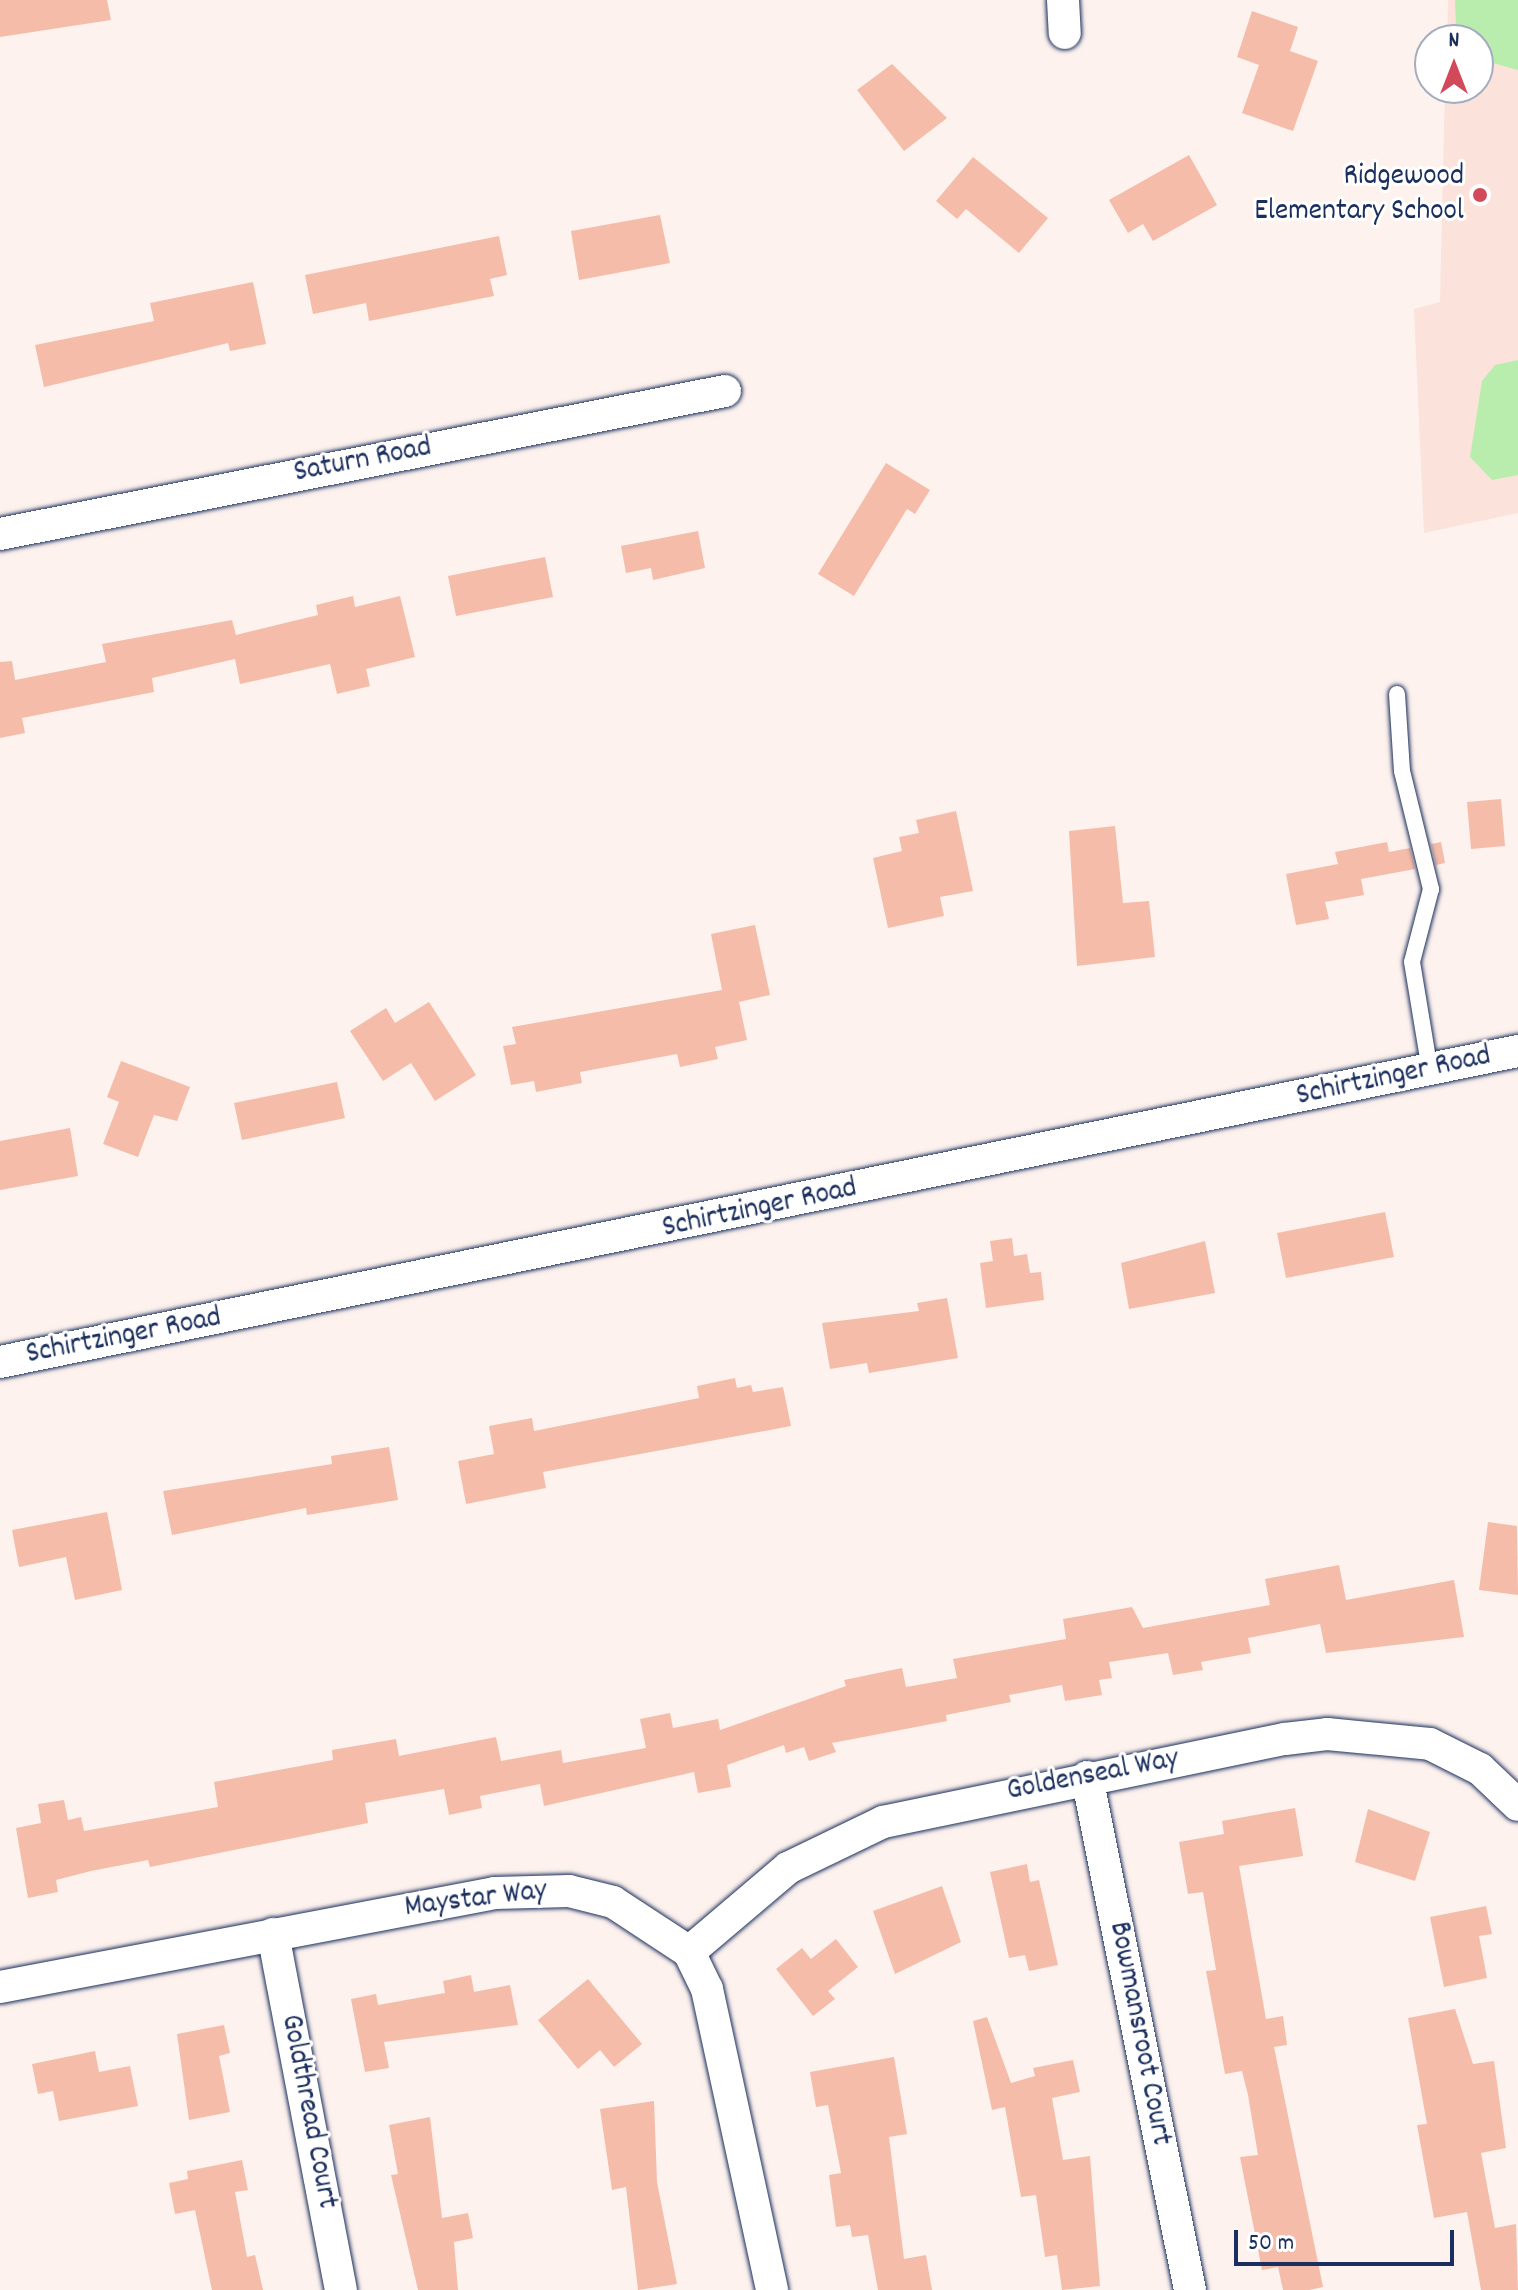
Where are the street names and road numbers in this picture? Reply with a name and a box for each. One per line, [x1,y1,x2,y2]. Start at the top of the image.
street label: Saturn Road [291,431,435,493]
street label: Schirtzinger Road [1293,1040,1495,1116]
street label: Schirtzinger Road [659,1172,861,1248]
street label: Schirtzinger Road [23,1301,225,1375]
street label: Goldenseal Way [1004,1743,1182,1811]
street label: Maystar Way [403,1874,549,1928]
street label: Bowmansroot Court [1099,1919,1177,2149]
street label: Goldthread Court [271,2012,343,2212]

